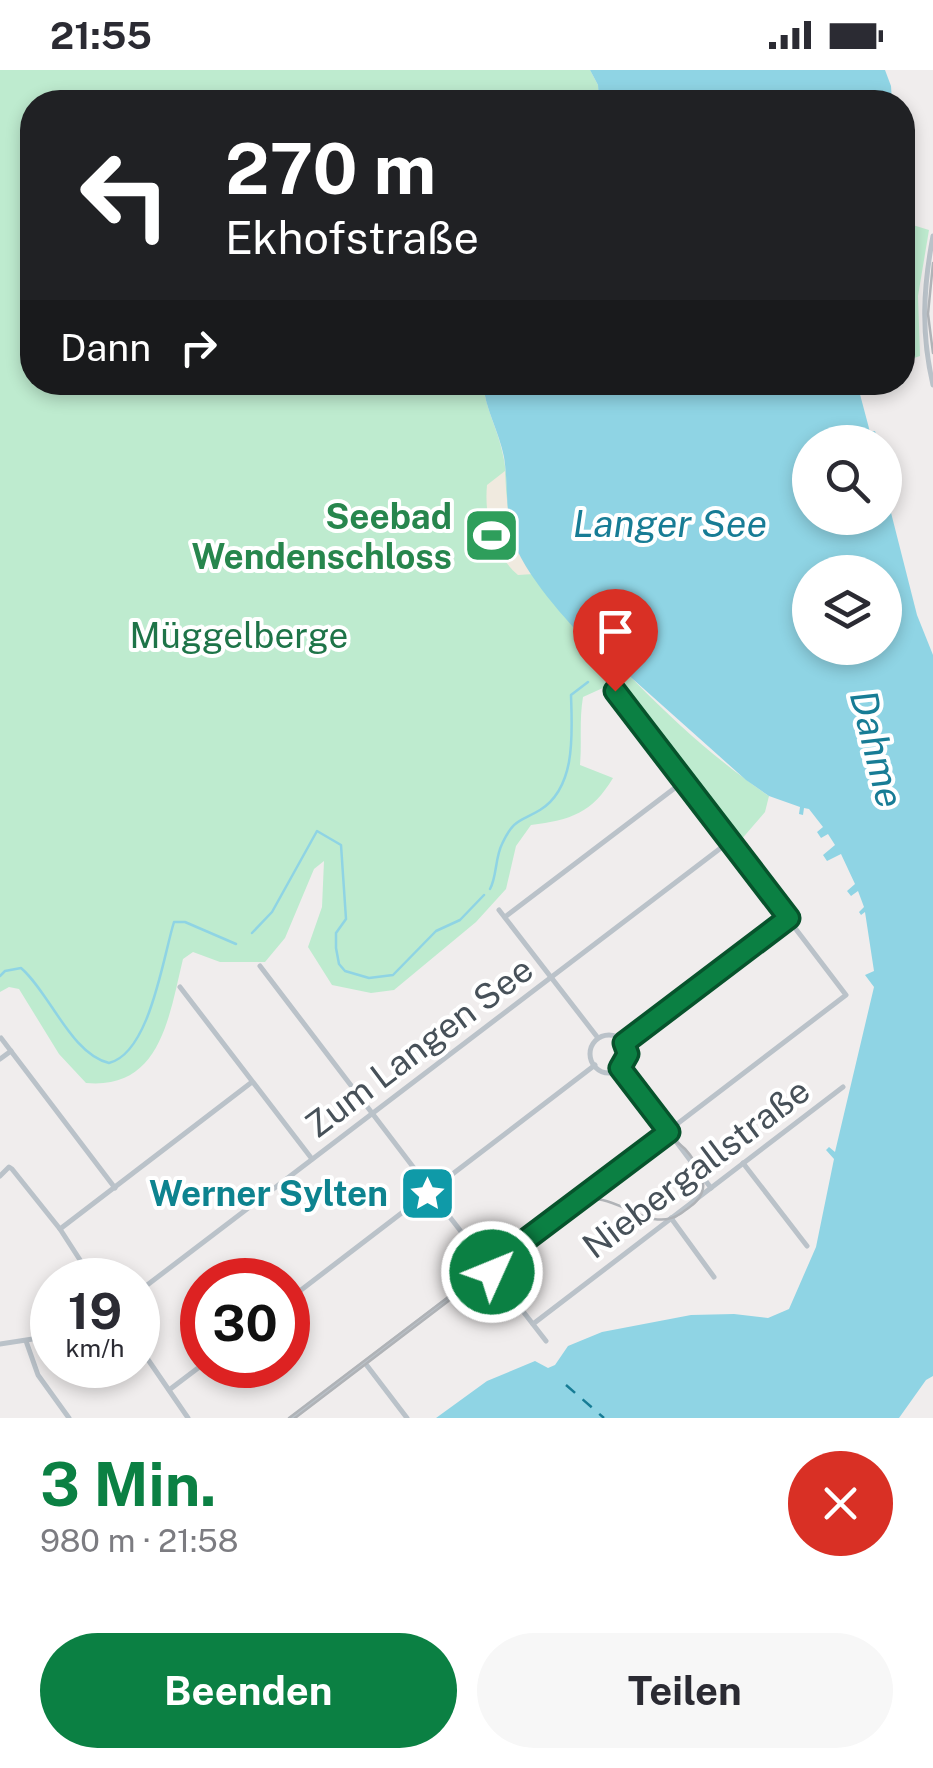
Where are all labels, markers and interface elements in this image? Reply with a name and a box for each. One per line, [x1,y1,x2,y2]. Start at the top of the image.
text: 21:55 [50,13,152,58]
text: 270 m [225,127,436,210]
icon: left [60,130,190,260]
text: Ekhofstraße [225,211,479,264]
icon: right [171,320,226,375]
text: Dann [60,325,151,370]
map controls [792,425,902,665]
button: search [792,425,902,535]
place label: Seebad Wendenschloss [192,496,452,577]
water label: Langer See [573,501,767,546]
sports icon: Seebad Wendenschloss [461,506,521,566]
button: layers [792,555,902,665]
pin [573,589,658,692]
icon: arrive [588,604,643,659]
park label: Müggelberge [130,615,348,656]
water label: Dahme [841,686,913,812]
street label: Zum Langen See [297,948,541,1146]
street label: Niebergallstraße [575,1069,817,1267]
place icon: Werner Sylten [397,1163,457,1223]
place label: Werner Sylten [149,1173,388,1214]
position arrow [440,1220,544,1324]
speed limit sign: 30 [180,1258,310,1388]
text: 19 [68,1281,122,1340]
text: km/h [66,1333,124,1363]
text: 3 Min. [40,1449,216,1520]
button: close [788,1451,893,1556]
text: 980 m · 21:58 [40,1522,239,1559]
button: Beenden [40,1633,457,1748]
button: Teilen [477,1633,893,1748]

